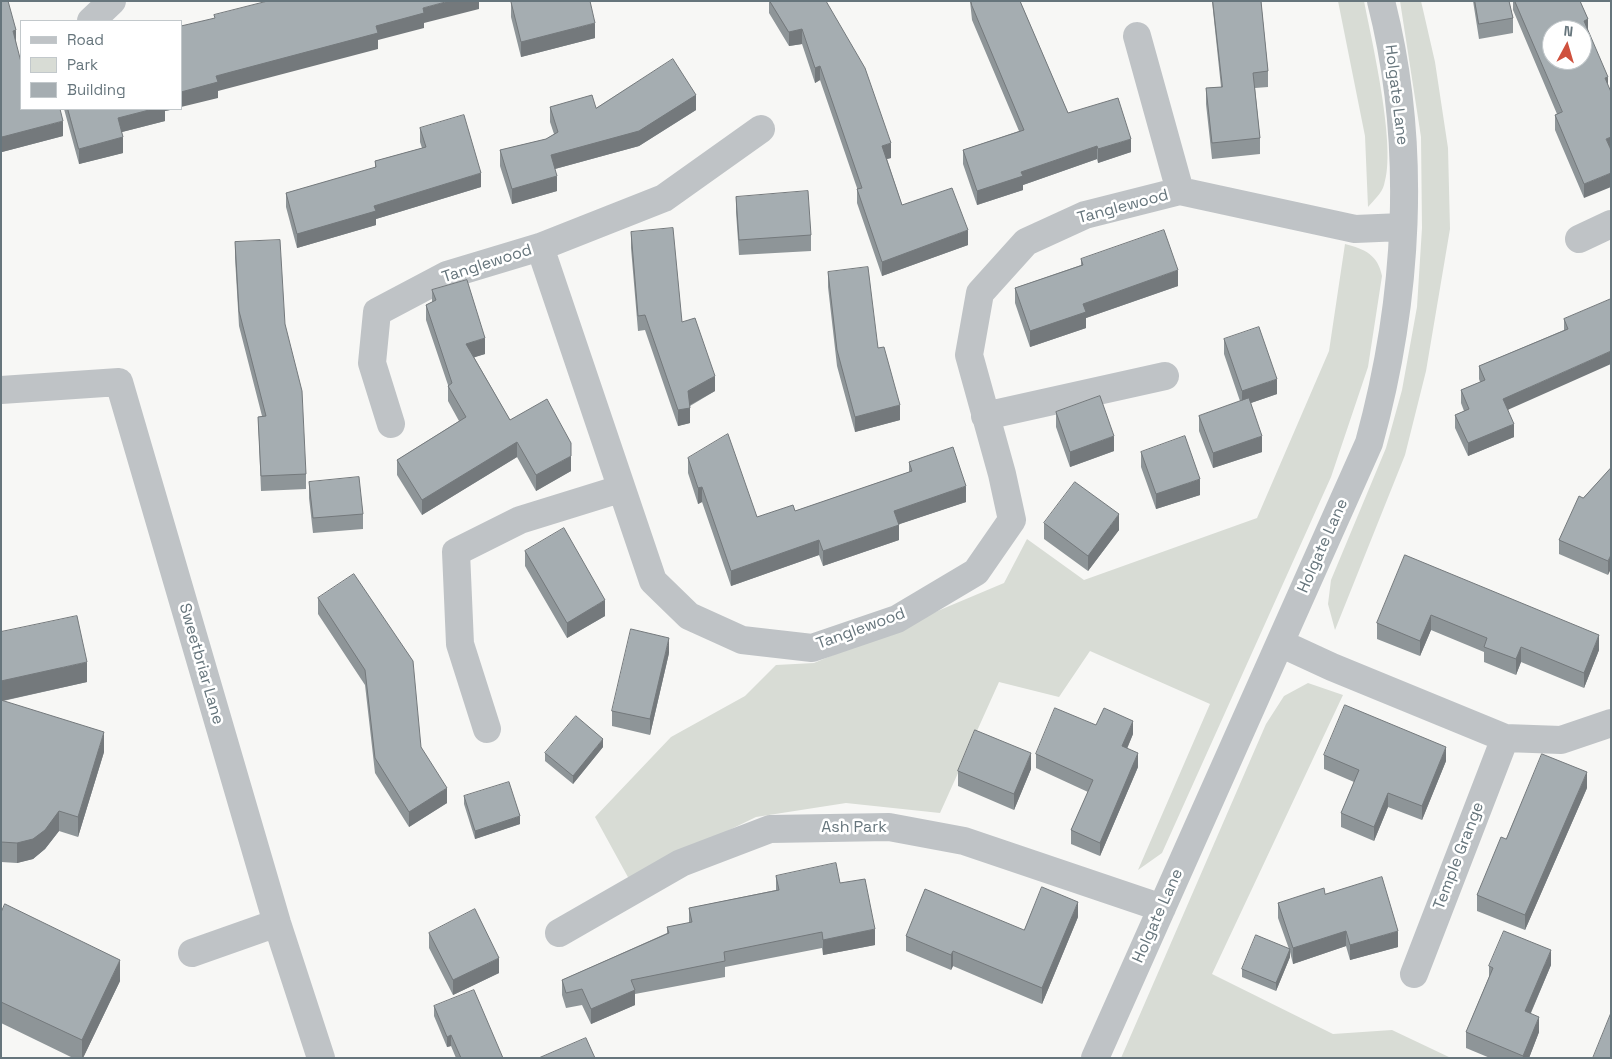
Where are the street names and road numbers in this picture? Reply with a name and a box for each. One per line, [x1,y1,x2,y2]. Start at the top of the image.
street label: Holgate Lane [1380,44,1412,146]
street label: Tanglewood [1075,186,1171,228]
street label: Tanglewood [440,240,534,288]
street label: Holgate Lane [1294,496,1352,596]
street label: Sweetbriar Lane [175,601,227,727]
street label: Tanglewood [814,604,908,654]
street label: Temple Grange [1430,799,1488,913]
street label: Ash Park [821,818,887,838]
street label: Holgate Lane [1129,866,1187,966]

